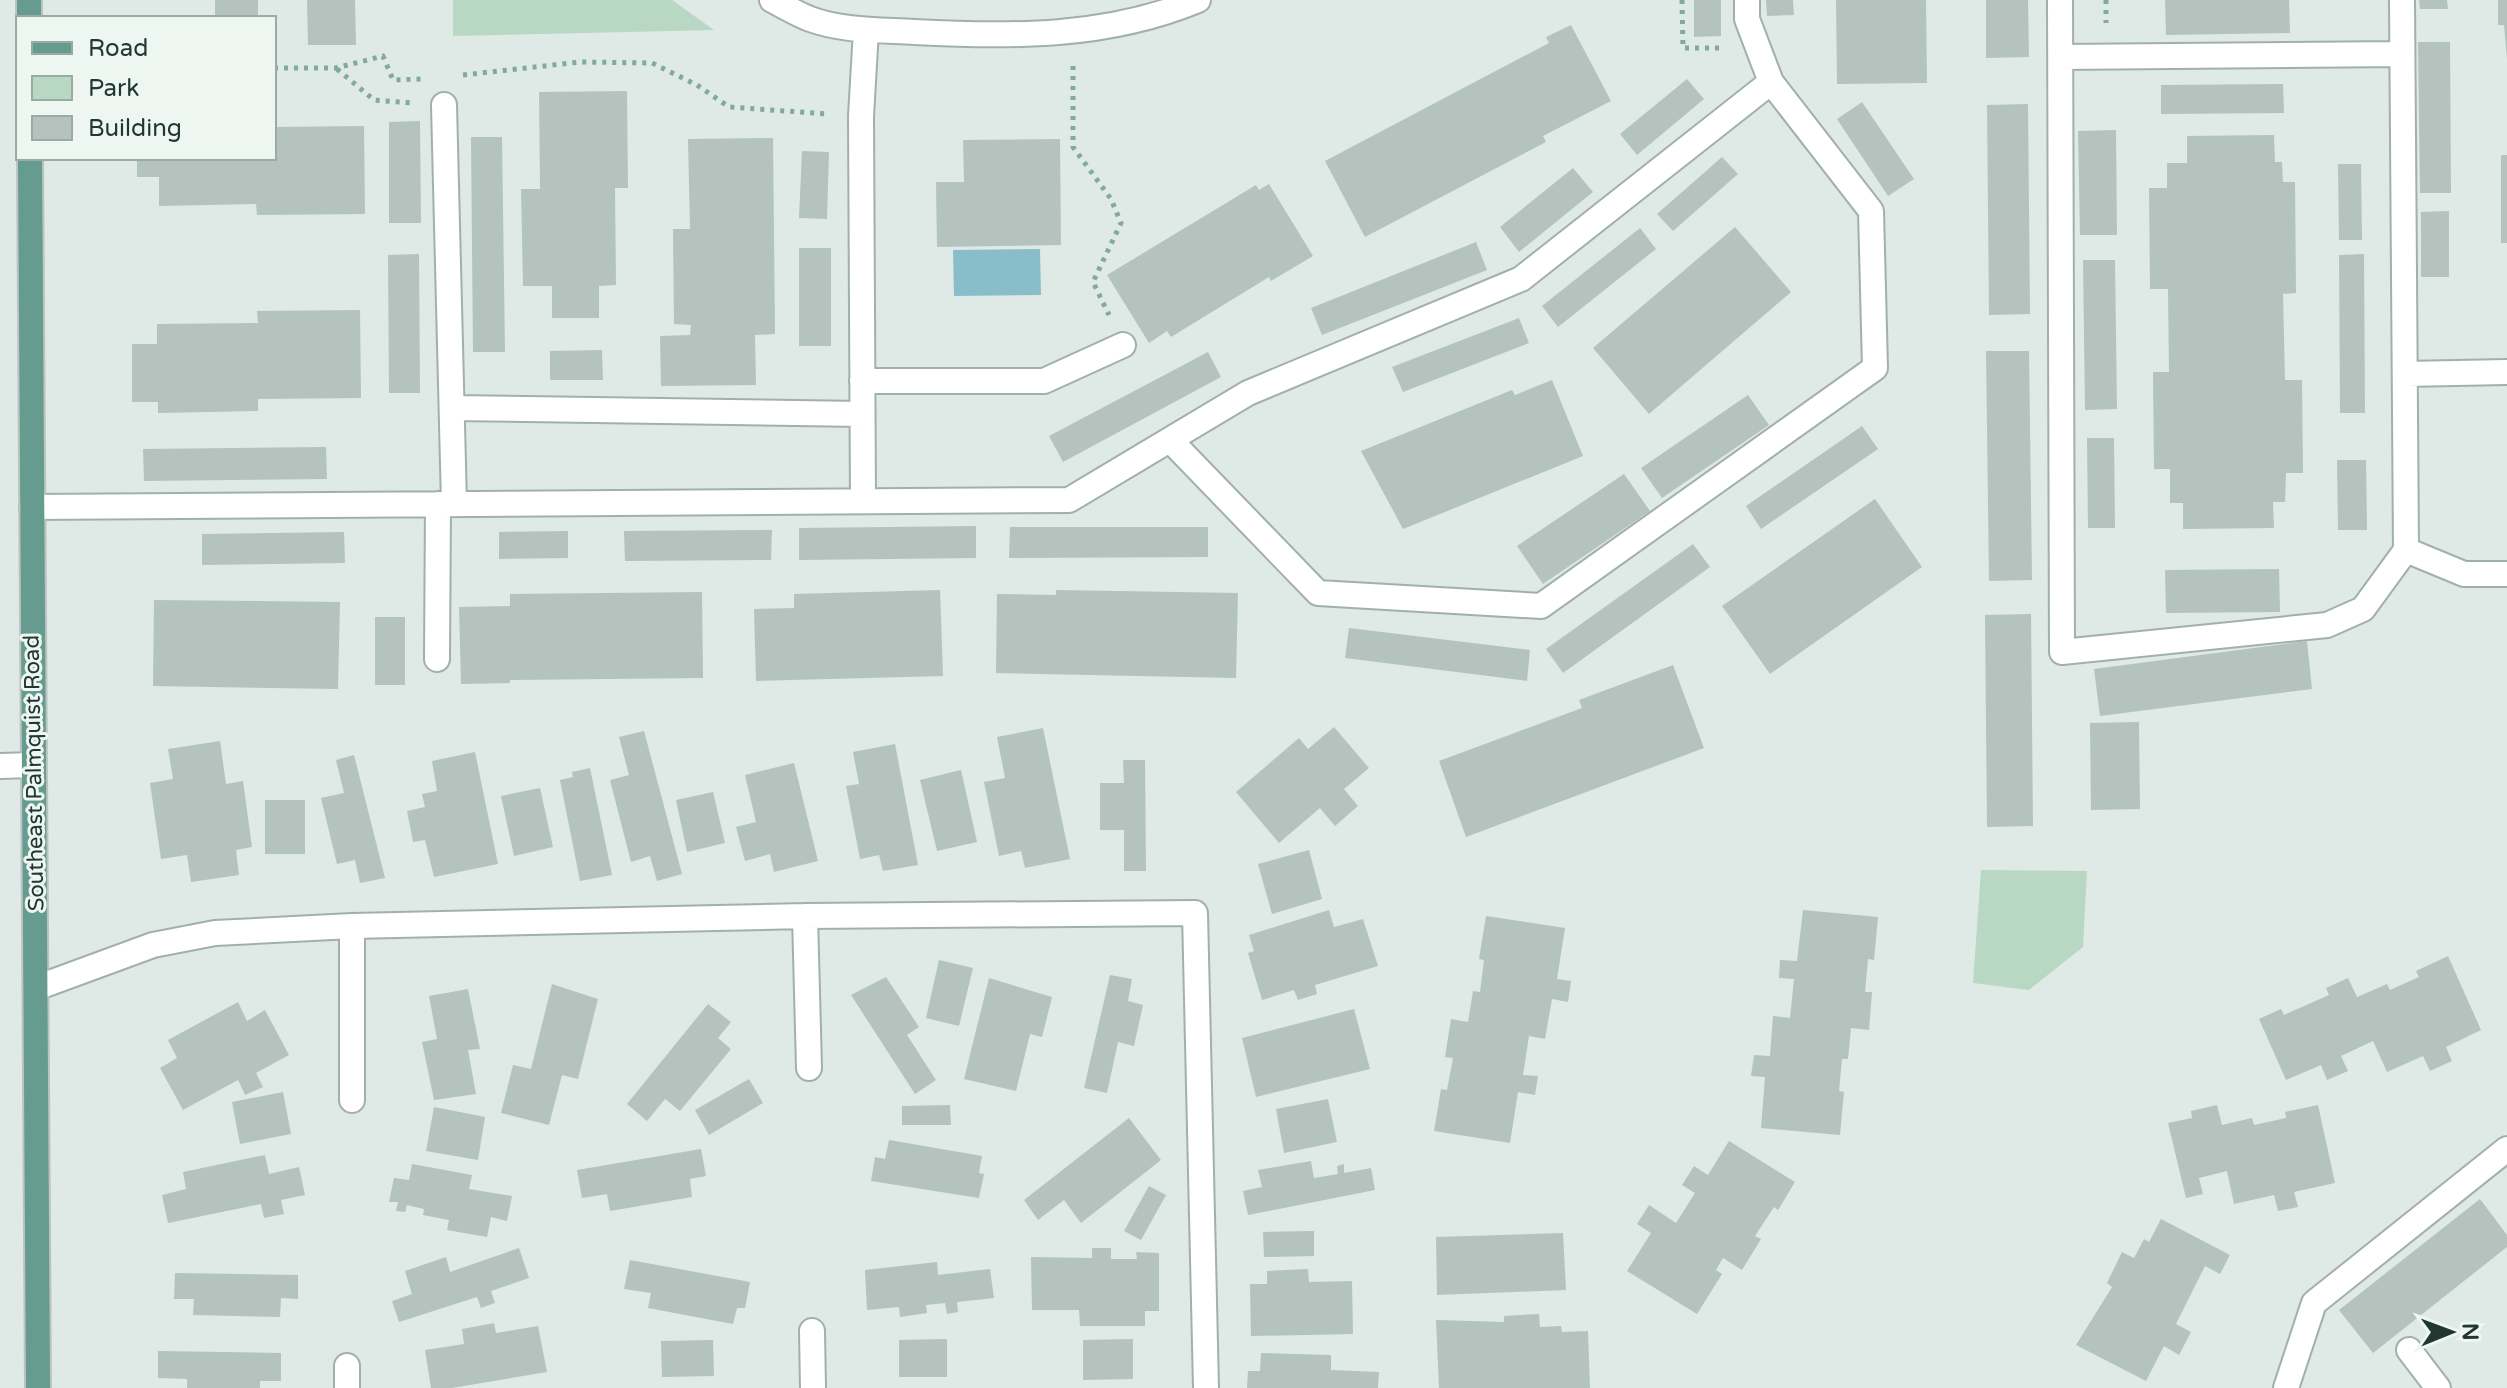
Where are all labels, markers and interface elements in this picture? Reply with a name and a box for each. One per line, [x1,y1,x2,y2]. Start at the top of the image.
legend [16,16,276,160]
text: Road [88,34,148,63]
text: Park [88,74,139,103]
text: Building [88,114,182,143]
street label: Southeast Palmquist Road [19,635,49,911]
north arrow [2411,1292,2491,1372]
text: N [2457,1323,2483,1341]

